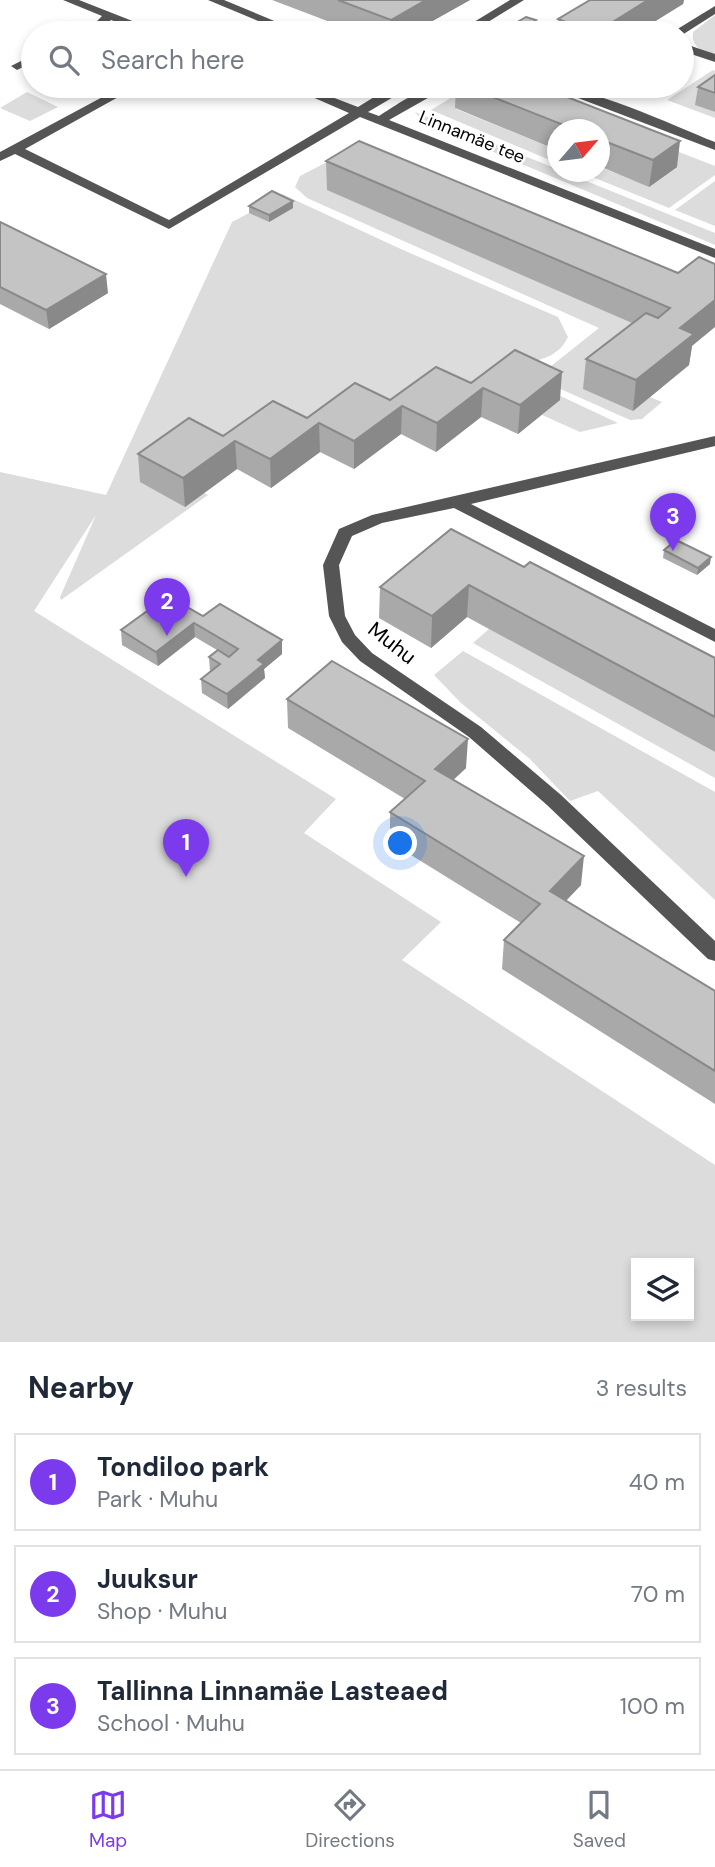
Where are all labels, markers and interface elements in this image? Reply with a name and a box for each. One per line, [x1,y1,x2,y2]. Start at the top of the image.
search box [21,21,694,98]
icon: search [45,41,83,79]
text: Search here [101,43,244,77]
street label: Linnamäe tee [415,105,529,169]
north arrow [547,119,610,182]
pin: 3 [650,493,696,551]
pin: 2 [144,578,190,636]
street label: Muhu [362,615,422,671]
pin: 1 [163,819,209,877]
your location [383,826,417,860]
map controls [631,1258,694,1321]
button: layers [631,1258,694,1321]
text: Nearby [28,1368,134,1407]
text: 3 results [596,1373,687,1403]
text: Tondiloo park [97,1450,269,1484]
text: 1 [49,1467,57,1497]
text: 40 m [629,1467,685,1497]
text: Park · Muhu [97,1484,218,1514]
text: Juuksur [97,1562,198,1596]
text: 2 [46,1579,60,1609]
text: 70 m [631,1579,685,1609]
text: Shop · Muhu [97,1596,227,1626]
text: Tallinna Linnamäe Lasteaed [97,1674,448,1708]
text: 3 [46,1691,60,1721]
text: 100 m [620,1691,685,1721]
text: School · Muhu [97,1708,245,1738]
tab: Map [89,1786,127,1853]
tab: Directions [305,1786,395,1853]
tab: Saved [573,1786,626,1853]

